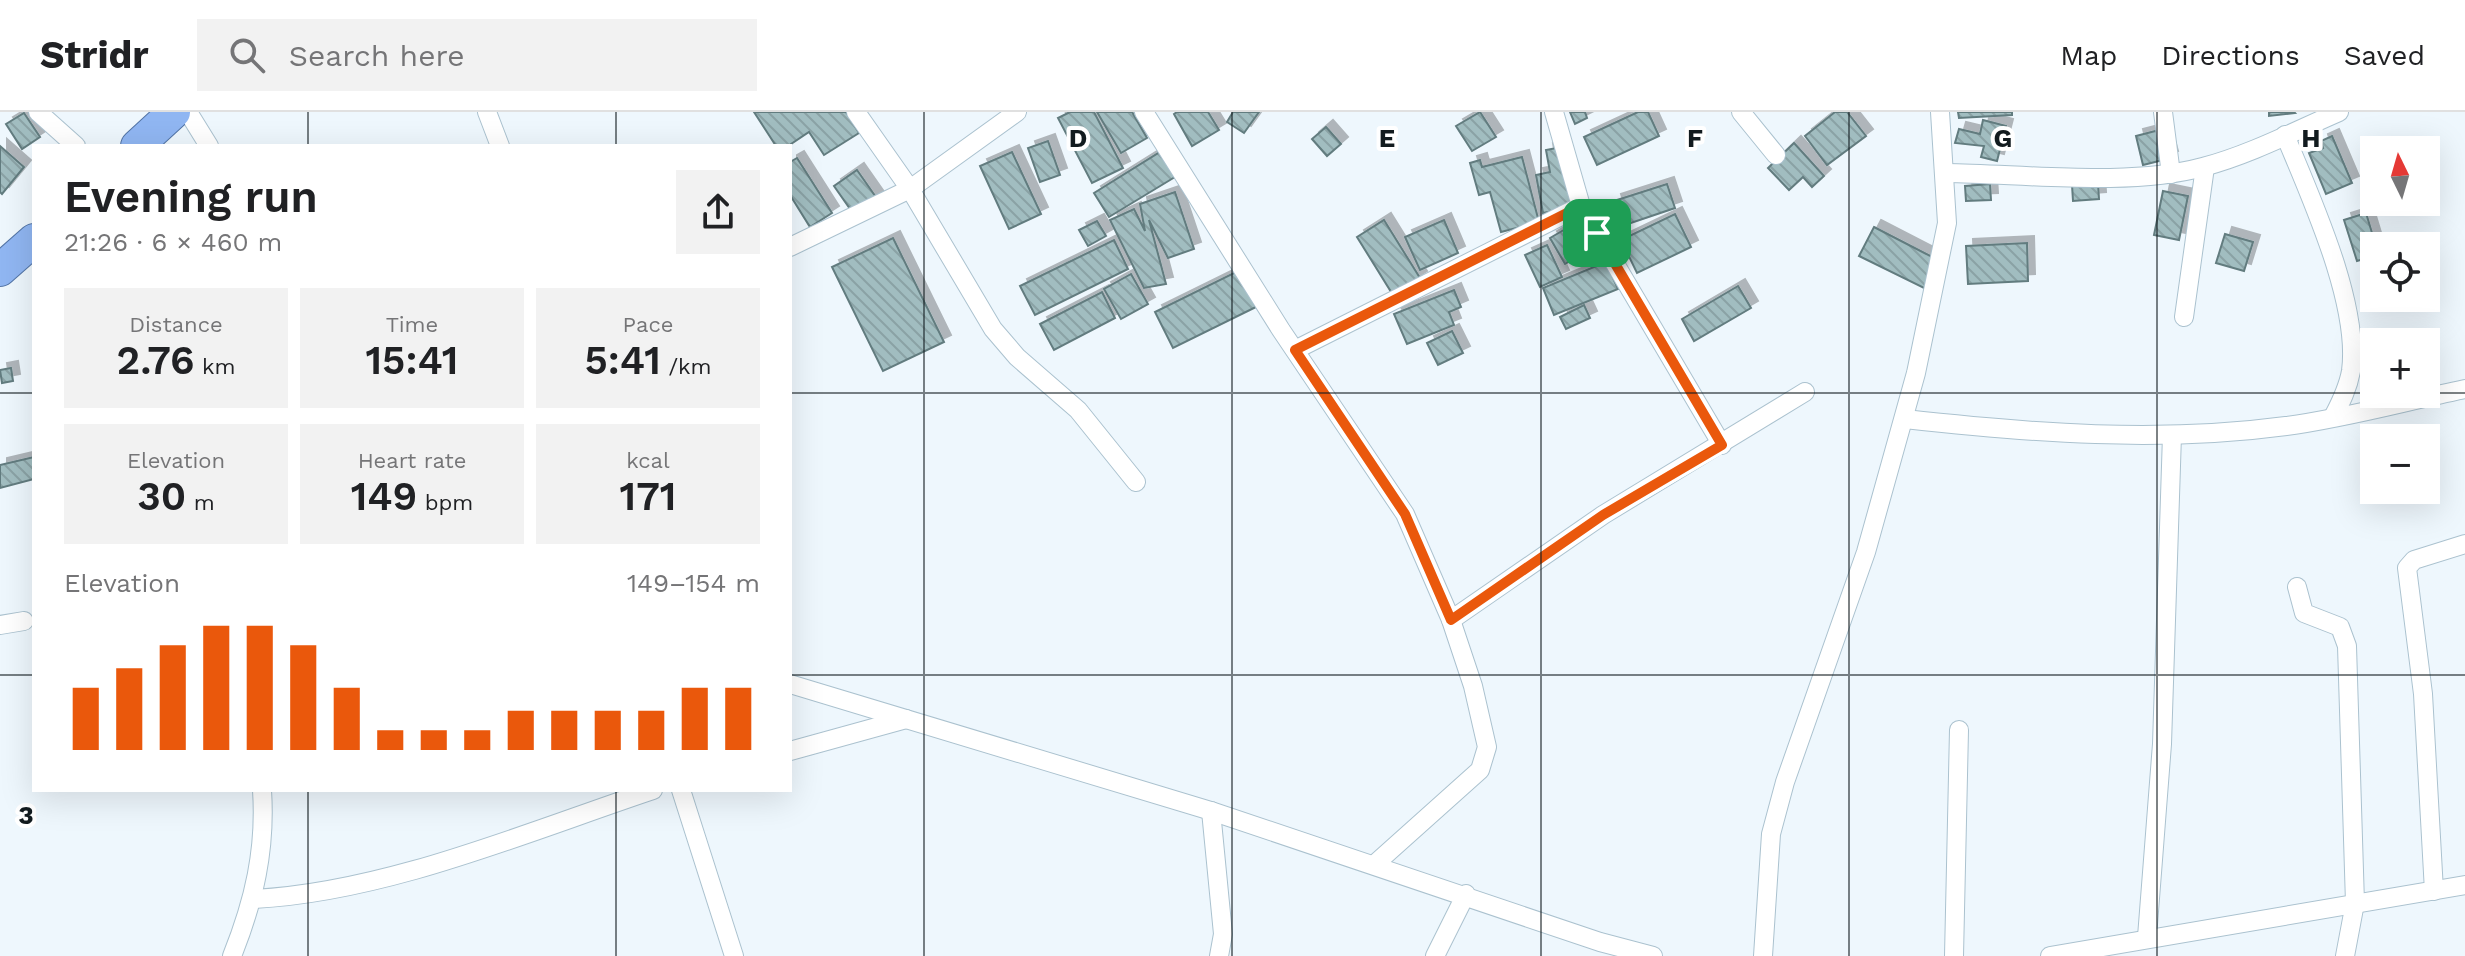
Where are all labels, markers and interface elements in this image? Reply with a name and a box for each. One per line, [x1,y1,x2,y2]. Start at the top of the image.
search box [197,19,757,91]
text: Stridr [40,33,149,77]
icon: search [225,33,269,77]
text: Search here [289,38,465,73]
text: Map [2060,39,2117,72]
text: Directions [2161,39,2300,72]
text: Saved [2344,39,2425,72]
text: D [1069,123,1087,153]
text: E [1379,123,1395,153]
text: F [1687,123,1703,153]
text: G [1994,123,2012,153]
text: H [2301,123,2321,153]
north arrow [2360,136,2440,216]
map controls [2360,136,2440,504]
button: share [676,170,760,254]
text: Evening run [64,171,318,223]
pin [1563,199,1631,267]
icon: arrive [1575,211,1619,255]
text: 21:26 · 6 × 460 m [64,227,282,257]
button: locate [2360,232,2440,312]
text: Distance [129,312,223,337]
text: Time [386,312,438,337]
text: Pace [623,312,673,337]
button: + [2360,328,2440,408]
text: 2.76 [117,337,195,384]
text: 15:41 [365,337,459,384]
text: 5:41 [585,337,661,384]
text: km [195,354,235,379]
text: /km [661,354,711,379]
button: − [2360,424,2440,504]
text: Elevation [127,448,225,473]
text: Heart rate [358,448,466,473]
text: kcal [626,448,670,473]
text: 30 [137,473,186,520]
text: 149 [351,473,417,520]
text: 171 [620,473,676,520]
text: m [186,490,215,515]
text: bpm [417,490,473,515]
text: Elevation [64,568,180,598]
text: 149–154 m [627,568,760,598]
text: 3 [18,800,34,830]

